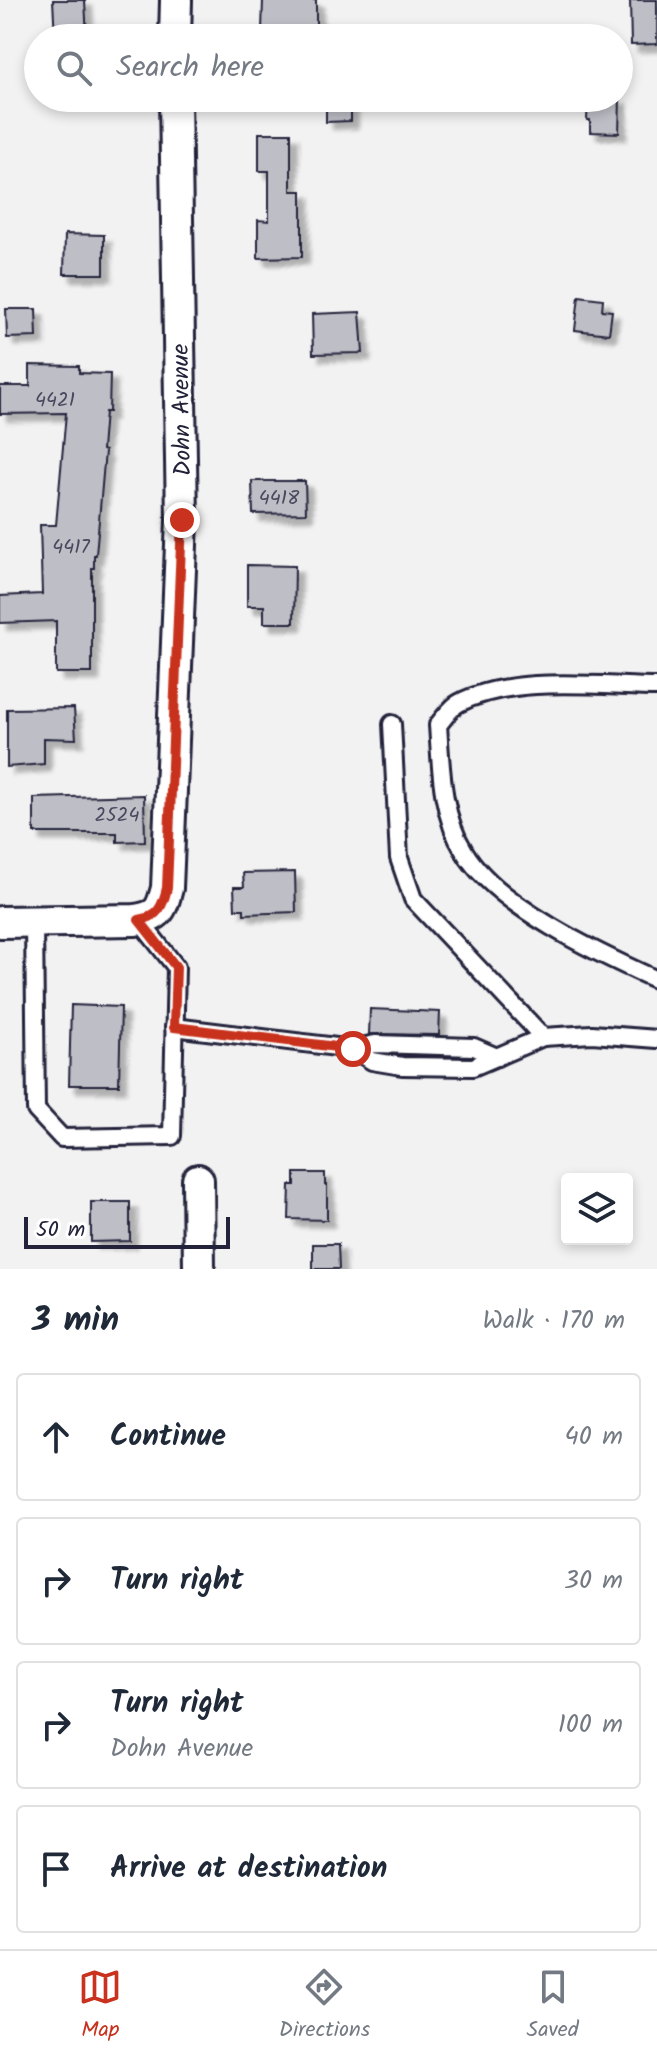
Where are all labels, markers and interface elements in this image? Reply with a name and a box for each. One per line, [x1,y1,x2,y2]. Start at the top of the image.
search box [24,24,633,112]
text: Search here [116,44,264,92]
icon: search [52,46,96,90]
street label: Dohn Avenue [162,343,203,476]
house number: 4421 [35,385,75,417]
house number: 4418 [259,483,300,515]
route end [164,502,200,538]
house number: 4417 [52,532,91,564]
house number: 2524 [95,800,140,832]
route start [335,1031,371,1067]
map controls [561,1173,633,1245]
button: layers [561,1173,633,1245]
scale bar [24,1213,230,1249]
text: 50 m [36,1213,85,1248]
text: 3 min [32,1294,119,1348]
text: Walk · 170 m [483,1300,625,1342]
text: Continue [110,1413,226,1461]
icon: ahead [34,1415,78,1459]
text: 40 m [565,1416,623,1458]
text: Turn right [110,1557,243,1605]
icon: right [34,1559,78,1603]
text: 30 m [564,1560,623,1602]
text: Turn right [110,1680,243,1728]
icon: right [34,1703,78,1747]
text: 100 m [558,1704,623,1746]
text: Dohn Avenue [110,1728,253,1770]
text: Arrive at destination [110,1845,387,1893]
icon: arrive [34,1847,78,1891]
tab: Map [78,1965,122,2048]
tab: Directions [279,1965,370,2048]
tab: Saved [527,1965,579,2048]

